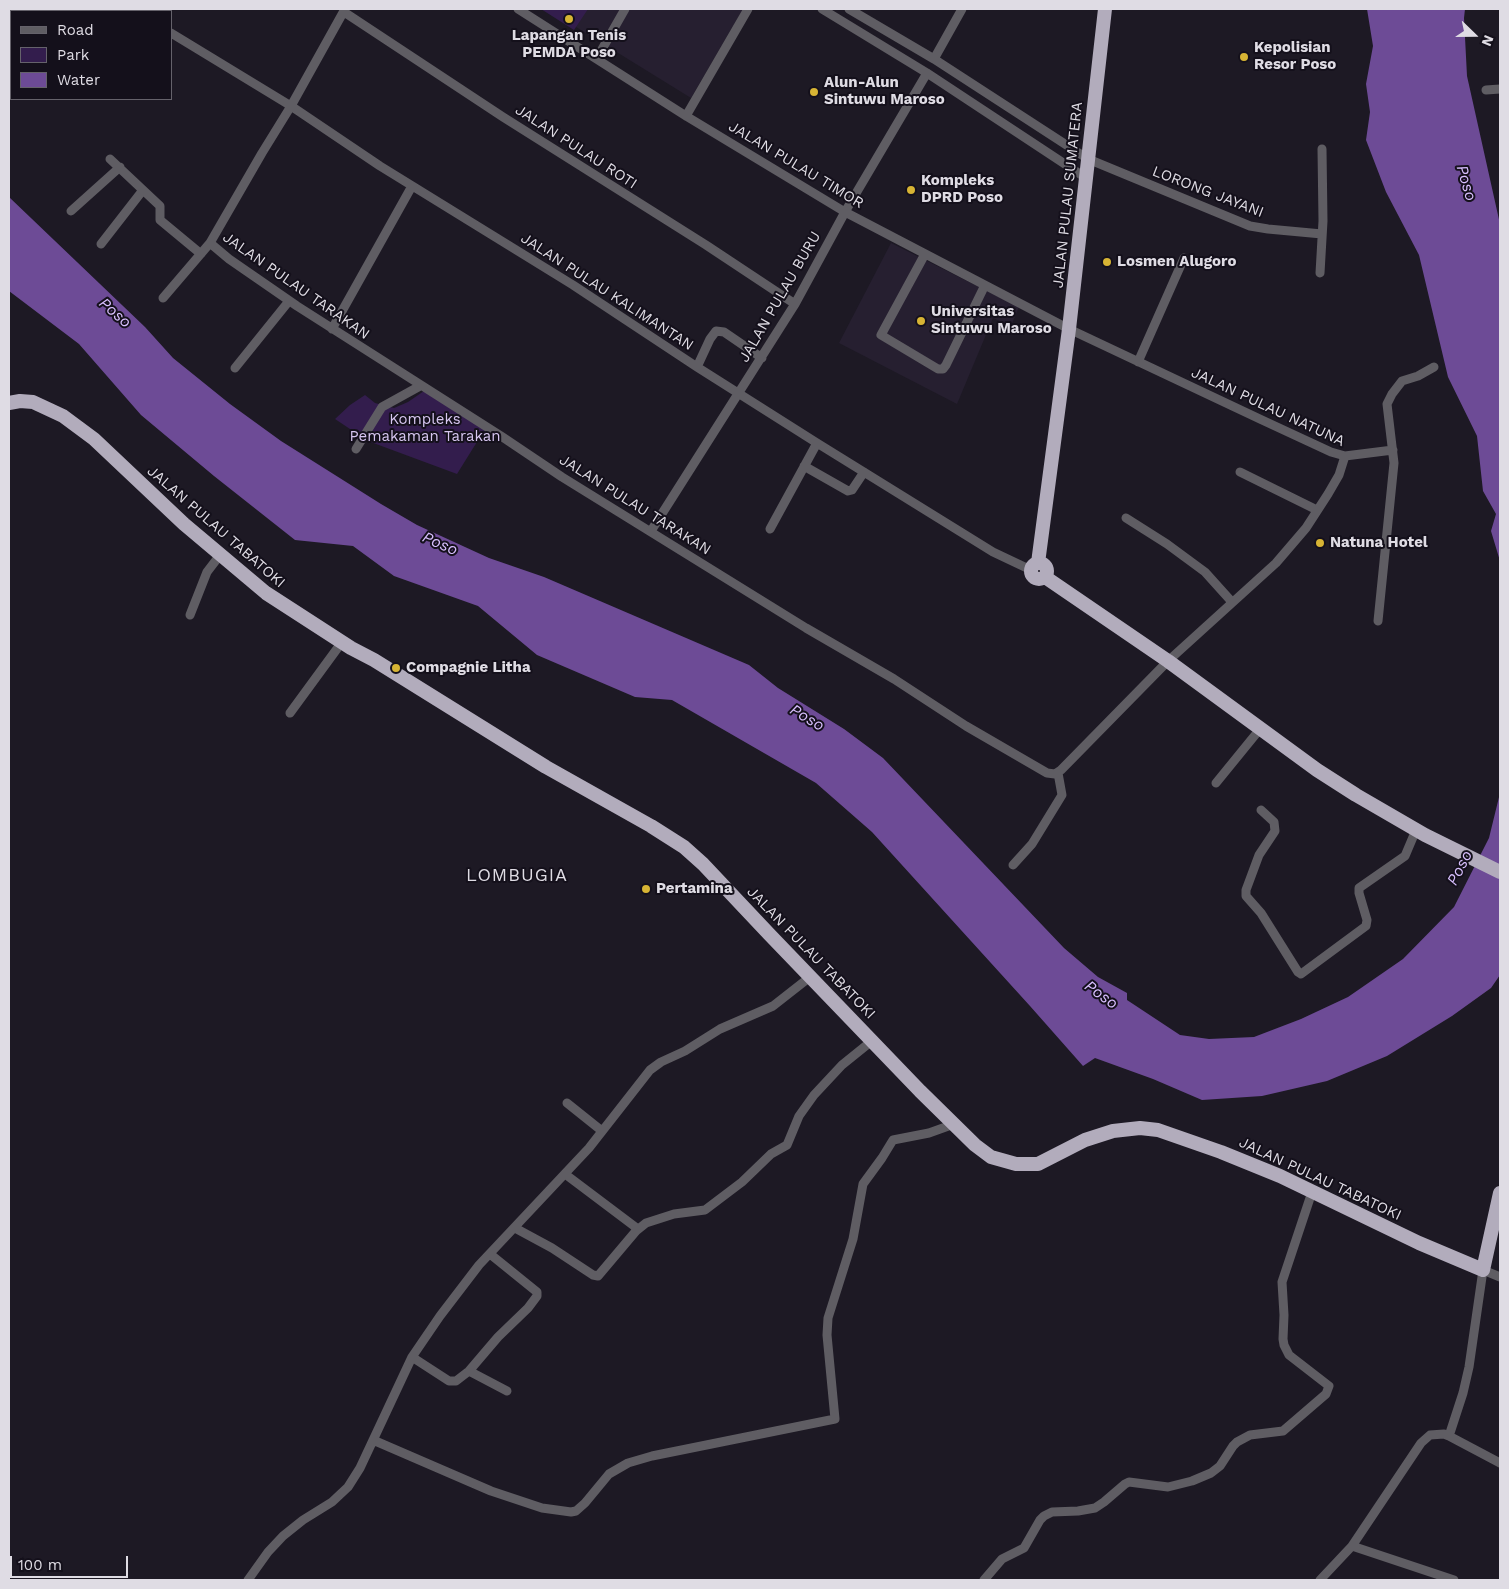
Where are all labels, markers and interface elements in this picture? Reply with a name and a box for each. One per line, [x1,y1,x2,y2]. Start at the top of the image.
legend [10,10,172,100]
north arrow [1449,10,1499,60]
marker: Lapangan Tenis PEMDA Poso [563,13,575,25]
text: Road [57,21,94,39]
place label: Lapangan Tenis PEMDA Poso [512,27,626,62]
text: N [1479,33,1497,48]
place label: Kepolisian Resor Poso [1254,39,1336,74]
text: Park [57,46,89,64]
marker: Kepolisian Resor Poso [1238,51,1250,63]
text: Water [57,71,100,89]
place label: Alun-Alun Sintuwu Maroso [824,74,945,109]
marker: Alun-Alun Sintuwu Maroso [808,86,820,98]
street label: JALAN PULAU ROTI [512,101,640,193]
street label: JALAN PULAU SUMATERA [1049,101,1087,289]
street label: JALAN PULAU TIMOR [725,117,867,213]
street label: LORONG JAYANI [1150,162,1266,222]
water label: Poso [1452,163,1480,203]
place label: Kompleks DPRD Poso [921,172,1003,207]
marker: Kompleks DPRD Poso [905,184,917,196]
street label: JALAN PULAU TARAKAN [219,228,373,344]
street label: JALAN PULAU BURU [735,228,825,366]
street label: JALAN PULAU KALIMANTAN [517,229,697,355]
place label: Losmen Alugoro [1117,253,1236,271]
marker: Losmen Alugoro [1101,256,1113,268]
water label: Poso [95,294,135,332]
place label: Universitas Sintuwu Maroso [931,303,1052,338]
marker: Universitas Sintuwu Maroso [915,315,927,327]
street label: JALAN PULAU NATUNA [1188,364,1348,450]
park label: Kompleks Pemakaman Tarakan [349,411,501,446]
street label: JALAN PULAU TARAKAN [556,451,714,559]
street label: JALAN PULAU TABATOKI [143,462,289,592]
water label: Poso [419,528,461,560]
place label: Natuna Hotel [1330,534,1428,552]
marker: Natuna Hotel [1314,537,1326,549]
place label: Compagnie Litha [406,659,531,677]
marker: Compagnie Litha [390,662,402,674]
water label: Poso [786,700,828,736]
water label: Poso [1443,847,1477,889]
district label: LOMBUGIA [465,865,569,887]
place label: Pertamina [656,880,733,898]
marker: Pertamina [640,883,652,895]
street label: JALAN PULAU TABATOKI [743,883,879,1023]
water label: Poso [1081,976,1121,1014]
street label: JALAN PULAU TABATOKI [1236,1133,1404,1225]
scale bar [12,1546,130,1578]
text: 100 m [18,1556,62,1574]

